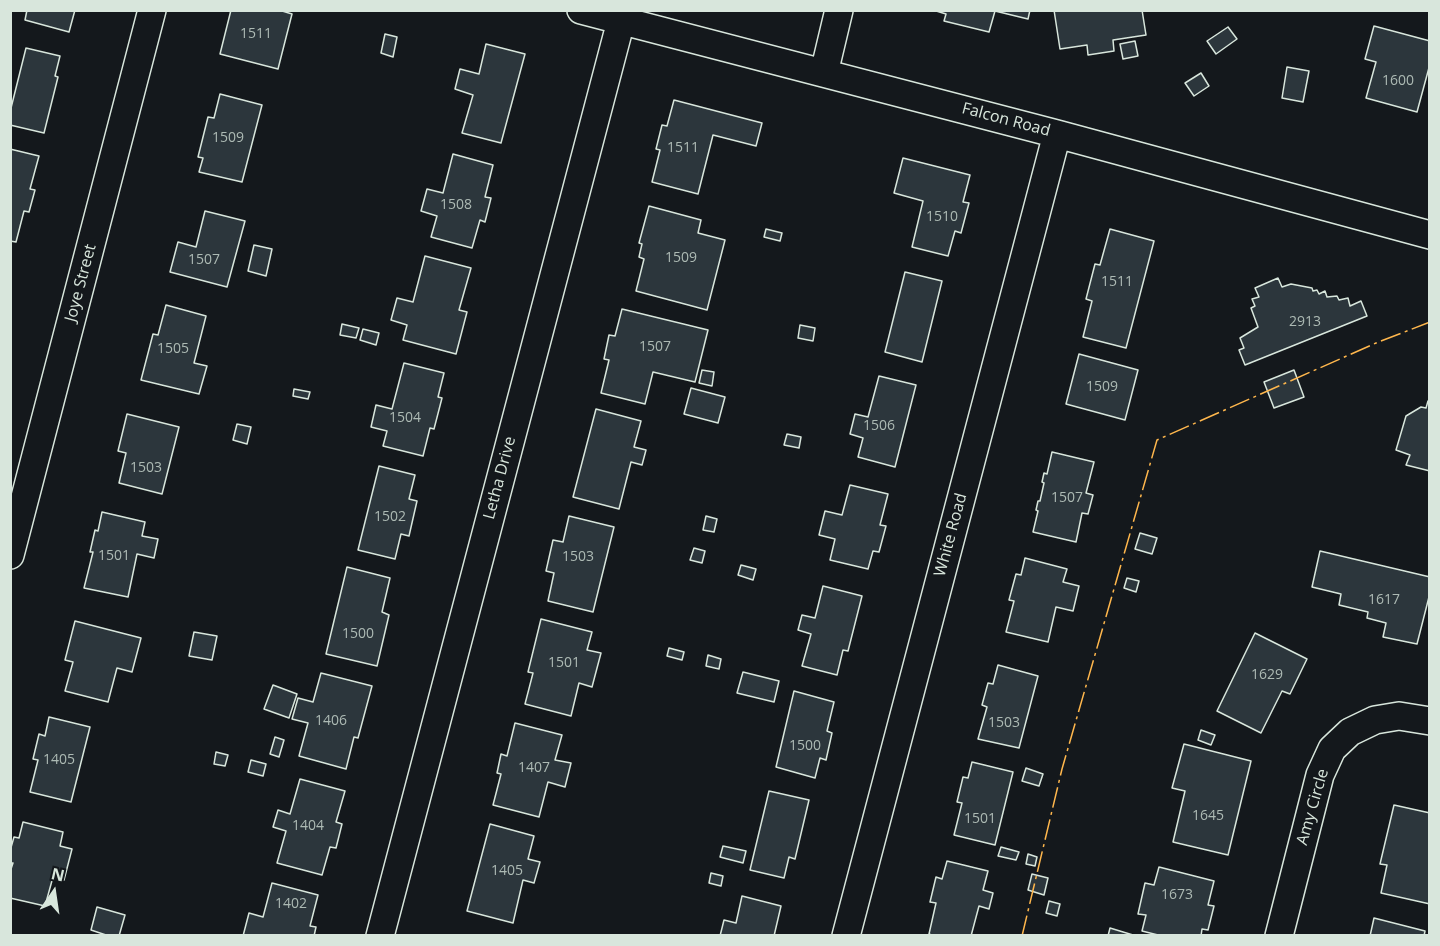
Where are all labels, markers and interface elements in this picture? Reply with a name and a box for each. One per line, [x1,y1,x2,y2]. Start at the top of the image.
house number: 1511 [240,26,272,42]
house number: 1600 [1382,73,1414,89]
street label: Falcon Road [960,99,1052,141]
house number: 1509 [212,130,244,146]
house number: 1511 [667,140,699,156]
house number: 1508 [440,197,472,213]
house number: 1510 [926,209,958,225]
street label: Joye Street [61,242,101,324]
house number: 1509 [665,250,697,266]
house number: 1507 [188,252,220,268]
house number: 1511 [1101,274,1133,290]
house number: 2913 [1289,314,1321,330]
house number: 1507 [639,339,671,355]
house number: 1505 [157,341,189,357]
house number: 1509 [1086,379,1118,395]
house number: 1504 [389,410,421,426]
house number: 1506 [863,418,895,434]
street label: Letha Drive [480,434,520,522]
house number: 1503 [130,460,162,476]
house number: 1507 [1051,490,1083,506]
street label: White Road [931,491,971,579]
house number: 1502 [374,509,406,525]
house number: 1501 [98,548,130,564]
house number: 1503 [562,549,594,565]
house number: 1617 [1368,592,1400,608]
house number: 1500 [342,626,374,642]
house number: 1501 [548,655,580,671]
house number: 1629 [1251,667,1283,683]
house number: 1406 [315,713,347,729]
house number: 1503 [988,715,1020,731]
house number: 1500 [789,738,821,754]
house number: 1405 [43,752,75,768]
house number: 1407 [518,760,550,776]
street label: Amy Circle [1293,767,1333,847]
house number: 1645 [1192,808,1224,824]
house number: 1501 [964,811,996,827]
house number: 1404 [292,818,324,834]
north arrow [24,862,84,922]
text: N [49,862,67,887]
house number: 1405 [491,863,523,879]
house number: 1673 [1161,887,1193,903]
house number: 1402 [275,896,307,912]

